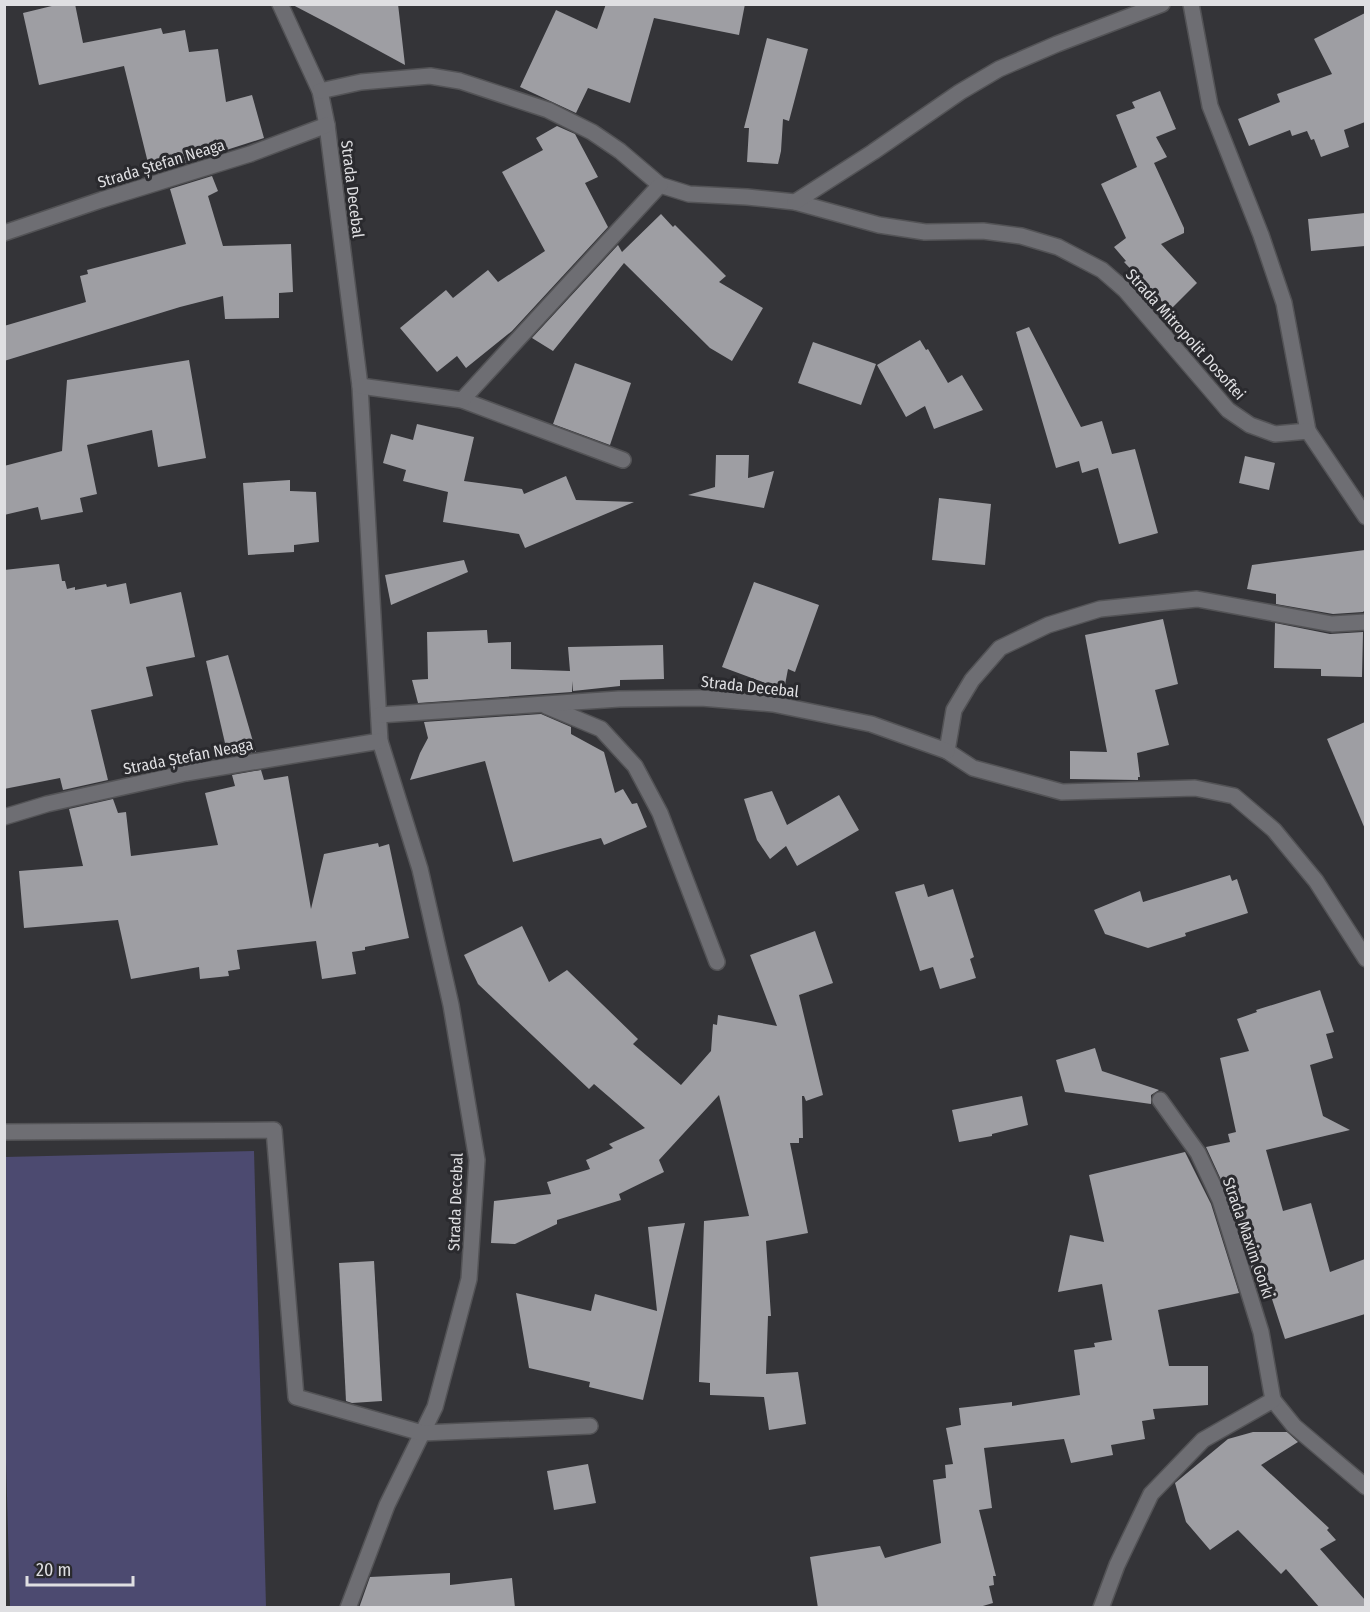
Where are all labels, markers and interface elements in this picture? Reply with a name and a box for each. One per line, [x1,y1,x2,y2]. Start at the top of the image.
street label: Strada Ștefan Neaga [95,135,227,193]
street label: Strada Decebal [337,139,368,239]
street label: Strada Mitropolit Dosoftei [1122,265,1249,404]
street label: Strada Decebal [700,672,800,701]
street label: Strada Ștefan Neaga [122,735,255,779]
street label: Strada Decebal [444,1153,467,1251]
street label: Strada Maxim Gorki [1219,1175,1278,1301]
scale bar [27,1549,134,1587]
text: 20 m [36,1559,71,1581]

